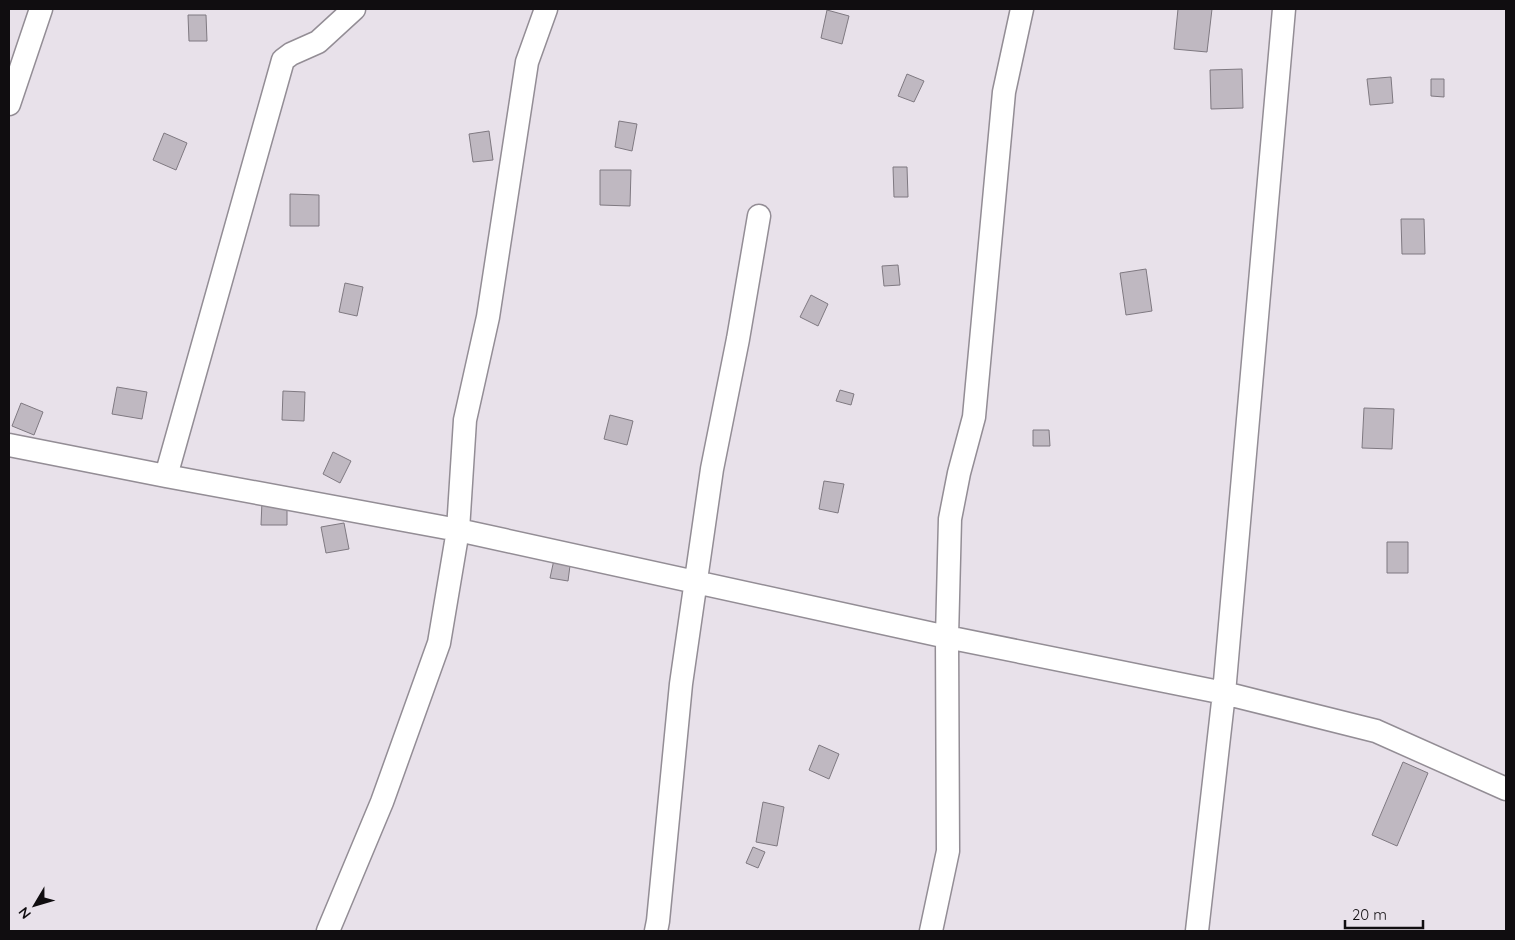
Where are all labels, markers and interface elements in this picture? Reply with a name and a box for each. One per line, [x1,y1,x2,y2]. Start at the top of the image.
north arrow [10,880,60,930]
scale bar [1345,898,1422,930]
text: N [14,903,35,923]
text: 20 m [1352,905,1387,924]

